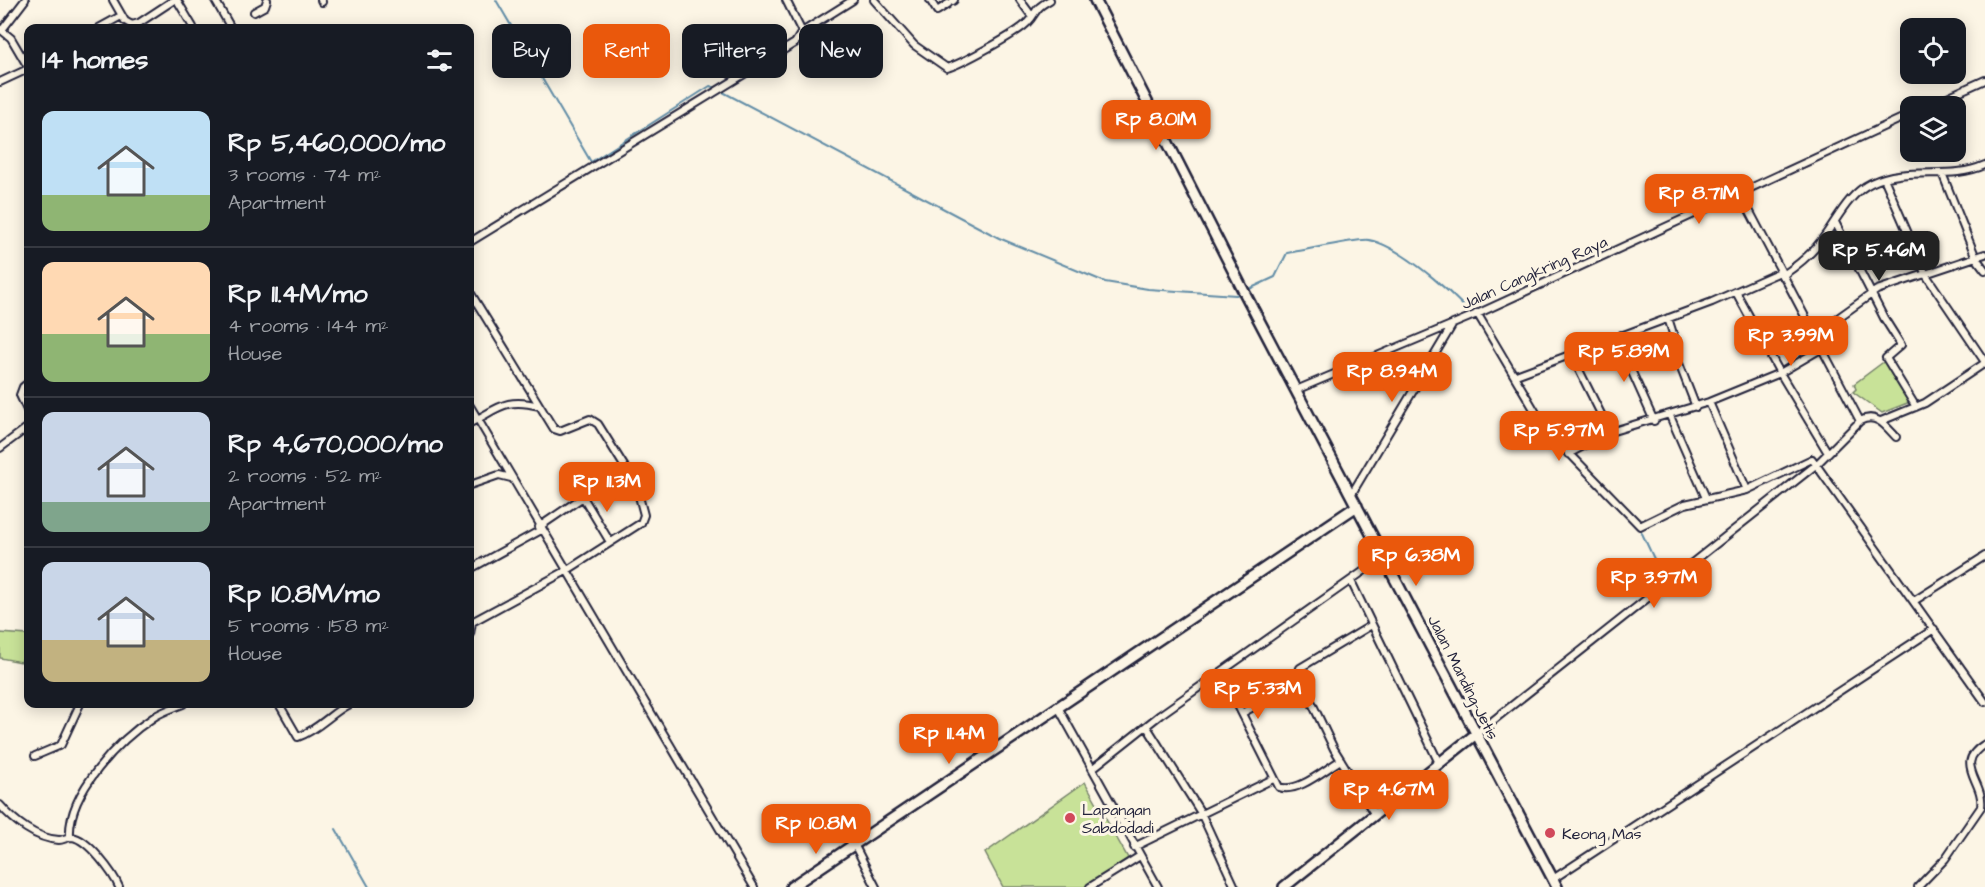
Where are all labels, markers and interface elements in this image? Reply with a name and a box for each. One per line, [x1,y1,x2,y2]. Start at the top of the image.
map controls [1900,18,1966,162]
button: locate [1900,18,1966,84]
chip: Buy [492,24,571,78]
chip: Rent [583,24,670,78]
chip: Filters [682,24,787,78]
chip: New [799,24,883,78]
text: 14 homes [42,42,148,78]
icon: filters [423,44,456,77]
button: layers [1900,96,1966,162]
pin: Rp 8.01M [1094,100,1218,151]
text: Rp 8.01M [1116,105,1196,133]
text: Rp 5,460,000/mo [228,125,445,161]
icon: home [90,135,162,207]
text: 3 rooms · 74 m² [228,161,381,189]
pin: Rp 8.71M [1637,174,1761,225]
text: Rp 8.71M [1659,179,1739,207]
text: Apartment [228,189,326,217]
street label: Jalan Cangkring Raya [1458,231,1611,316]
pin: Rp 5.46M [1817,231,1941,282]
text: Rp 5.46M [1832,236,1926,264]
text: Rp 11.4M/mo [228,276,368,312]
icon: home [90,286,162,358]
text: 4 rooms · 144 m² [228,312,388,340]
pin: Rp 3.99M [1729,316,1853,367]
text: Rp 3.99M [1748,321,1834,349]
pin: Rp 5.89M [1562,332,1686,383]
text: Rp 5.89M [1578,337,1670,365]
text: House [228,340,282,368]
pin: Rp 8.94M [1330,352,1454,403]
text: Rp 8.94M [1347,357,1437,385]
pin: Rp 5.97M [1497,411,1621,462]
text: Rp 5.97M [1514,416,1604,444]
text: Rp 4,670,000/mo [228,426,443,462]
icon: home [90,436,162,508]
text: 2 rooms · 52 m² [228,462,382,490]
pin: Rp 11.3M [545,462,669,513]
text: Rp 11.3M [573,467,641,495]
text: Apartment [228,490,326,518]
pin: Rp 6.38M [1354,536,1478,587]
text: Rp 6.38M [1372,541,1460,569]
pin: Rp 3.97M [1592,558,1716,609]
text: Rp 3.97M [1611,563,1697,591]
text: Rp 10.8M/mo [228,576,380,612]
icon: home [90,586,162,658]
street label: Jalan Manding-Jetis [1421,611,1504,744]
text: 5 rooms · 158 m² [228,612,389,640]
text: House [228,640,282,668]
pin: Rp 5.33M [1196,669,1320,720]
text: Rp 5.33M [1214,674,1302,702]
pin: Rp 11.4M [887,714,1011,765]
text: Rp 11.4M [913,719,985,747]
pin: Rp 4.67M [1327,770,1451,821]
text: Rp 4.67M [1343,775,1435,803]
place label: Lapangan Sabdodadi [1082,799,1154,839]
pin: Rp 10.8M [754,804,878,855]
text: Rp 10.8M [776,809,856,837]
marker: Lapangan Sabdodadi [1063,811,1077,825]
place label: Keong Mas [1562,823,1641,846]
marker: Keong Mas [1543,826,1557,840]

